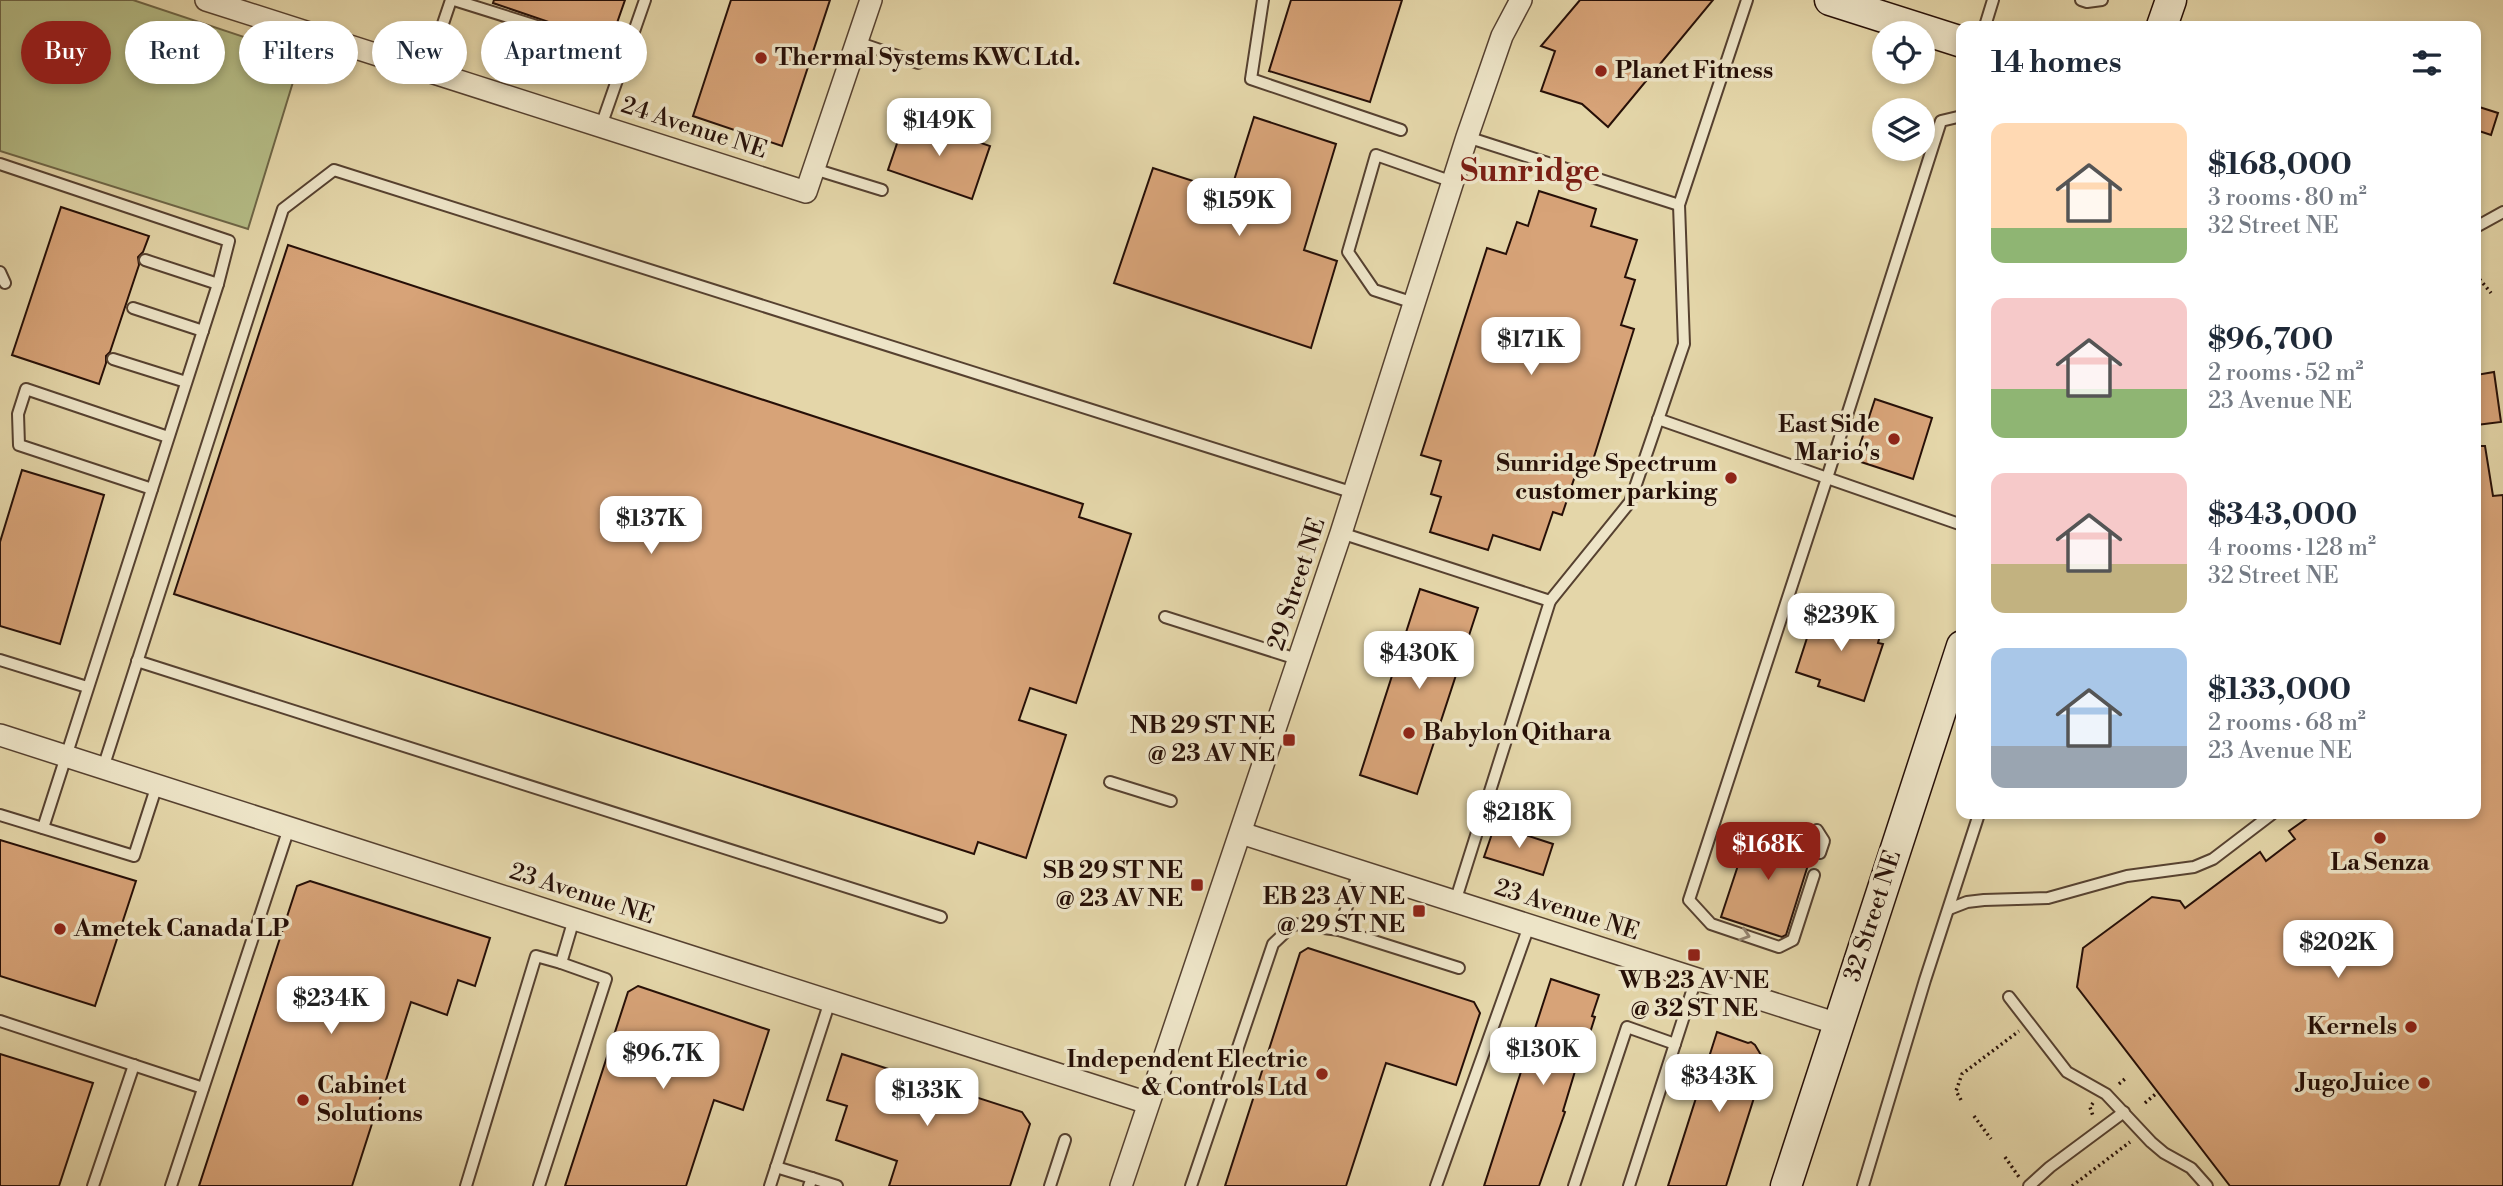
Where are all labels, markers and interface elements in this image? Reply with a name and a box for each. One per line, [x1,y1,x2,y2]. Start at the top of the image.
chip: Buy [21,21,111,84]
chip: Rent [125,21,225,84]
chip: Filters [239,21,358,84]
chip: New [372,21,467,84]
chip: Apartment [481,21,647,84]
map controls [1872,21,1935,161]
button: locate [1872,21,1935,84]
place label: Thermal Systems KWC Ltd. [775,43,1080,73]
text: 14 homes [1991,44,2122,82]
icon: filters [2408,44,2446,82]
marker: Thermal Systems KWC Ltd. [753,50,769,66]
place label: Planet Fitness [1615,56,1773,86]
marker: Planet Fitness [1593,63,1609,79]
street label: 24 Avenue NE [617,90,771,166]
button: layers [1872,98,1935,161]
pin: $149K [890,99,988,158]
text: $149K [903,107,975,135]
text: $168,000 [2208,146,2352,184]
district label: Sunridge [1460,151,1600,191]
icon: home [2047,151,2131,235]
pin: $159K [1190,178,1288,238]
text: 3 rooms · 80 m² [2208,184,2367,212]
text: $159K [1203,187,1275,215]
text: 32 Street NE [2208,212,2339,240]
pin: $171K [1482,318,1580,377]
text: $96,700 [2208,321,2333,359]
text: $171K [1497,326,1565,354]
icon: home [2047,326,2131,410]
text: 2 rooms · 52 m² [2208,359,2364,387]
text: 23 Avenue NE [2208,387,2352,415]
place label: East Side Mario's [1778,410,1880,468]
marker: East Side Mario's [1886,431,1902,447]
place label: Sunridge Spectrum customer parking [1496,449,1718,507]
marker: Sunridge Spectrum customer parking [1723,470,1739,486]
pin: $137K [602,496,700,556]
text: $343,000 [2208,496,2357,534]
icon: home [2047,501,2131,585]
text: $137K [616,505,686,533]
street label: 29 Street NE [1261,514,1333,654]
text: 4 rooms · 128 m² [2208,534,2376,562]
text: 32 Street NE [2208,562,2339,590]
pin: $239K [1792,594,1890,653]
text: $239K [1803,602,1879,630]
pin: $430K [1370,632,1468,691]
text: $430K [1380,640,1458,668]
text: $133,000 [2208,671,2351,709]
icon: home [2047,676,2131,760]
text: 2 rooms · 68 m² [2208,709,2366,737]
place label: NB 29 ST NE @ 23 AV NE [1130,711,1275,769]
place label: Babylon Qithara [1423,718,1612,748]
marker: Babylon Qithara [1401,725,1417,741]
marker: NB 29 ST NE @ 23 AV NE [1281,732,1297,748]
text: 23 Avenue NE [2208,737,2352,765]
pin: $218K [1470,790,1568,850]
text: $218K [1483,799,1555,827]
pin: $168K [1719,822,1817,882]
marker: La Senza [2372,830,2388,846]
text: $168K [1732,831,1804,859]
street label: 32 Street NE [1838,846,1908,986]
place label: La Senza [2331,848,2430,878]
street label: 23 Avenue NE [506,856,658,932]
place label: SB 29 ST NE @ 23 AV NE [1043,856,1183,914]
street label: 23 Avenue NE [1491,872,1643,948]
marker: SB 29 ST NE @ 23 AV NE [1189,877,1205,893]
place label: EB 23 AV NE @ 29 ST NE [1263,882,1405,940]
marker: EB 23 AV NE @ 29 ST NE [1411,903,1427,919]
place label: Ametek Canada LP [73,914,289,944]
pin: $202K [2289,920,2387,980]
marker: Ametek Canada LP [52,921,68,937]
one-way arrow [1738,927,1750,942]
text: $202K [2299,929,2377,957]
marker: WB 23 AV NE @ 32 ST NE [1686,947,1702,963]
place label: WB 23 AV NE @ 32 ST NE [1618,966,1769,1024]
pin: $234K [282,976,380,1036]
text: $234K [293,985,369,1013]
place label: Kernels [2307,1012,2397,1042]
marker: Kernels [2403,1019,2419,1035]
pin: $130K [1494,1028,1592,1087]
pin: $96.7K [606,1032,720,1091]
text: $130K [1506,1036,1580,1064]
text: $96.7K [622,1040,704,1068]
place label: Independent Electric & Controls Ltd [1067,1045,1308,1103]
pin: $343K [1670,1054,1768,1114]
text: $343K [1681,1063,1757,1091]
marker: Independent Electric & Controls Ltd [1314,1066,1330,1082]
pin: $133K [878,1068,976,1128]
place label: Jugo Juice [2294,1068,2410,1098]
place label: Cabinet Solutions [317,1071,423,1129]
marker: Jugo Juice [2416,1075,2432,1091]
text: $133K [891,1077,963,1105]
marker: Cabinet Solutions [295,1092,311,1108]

